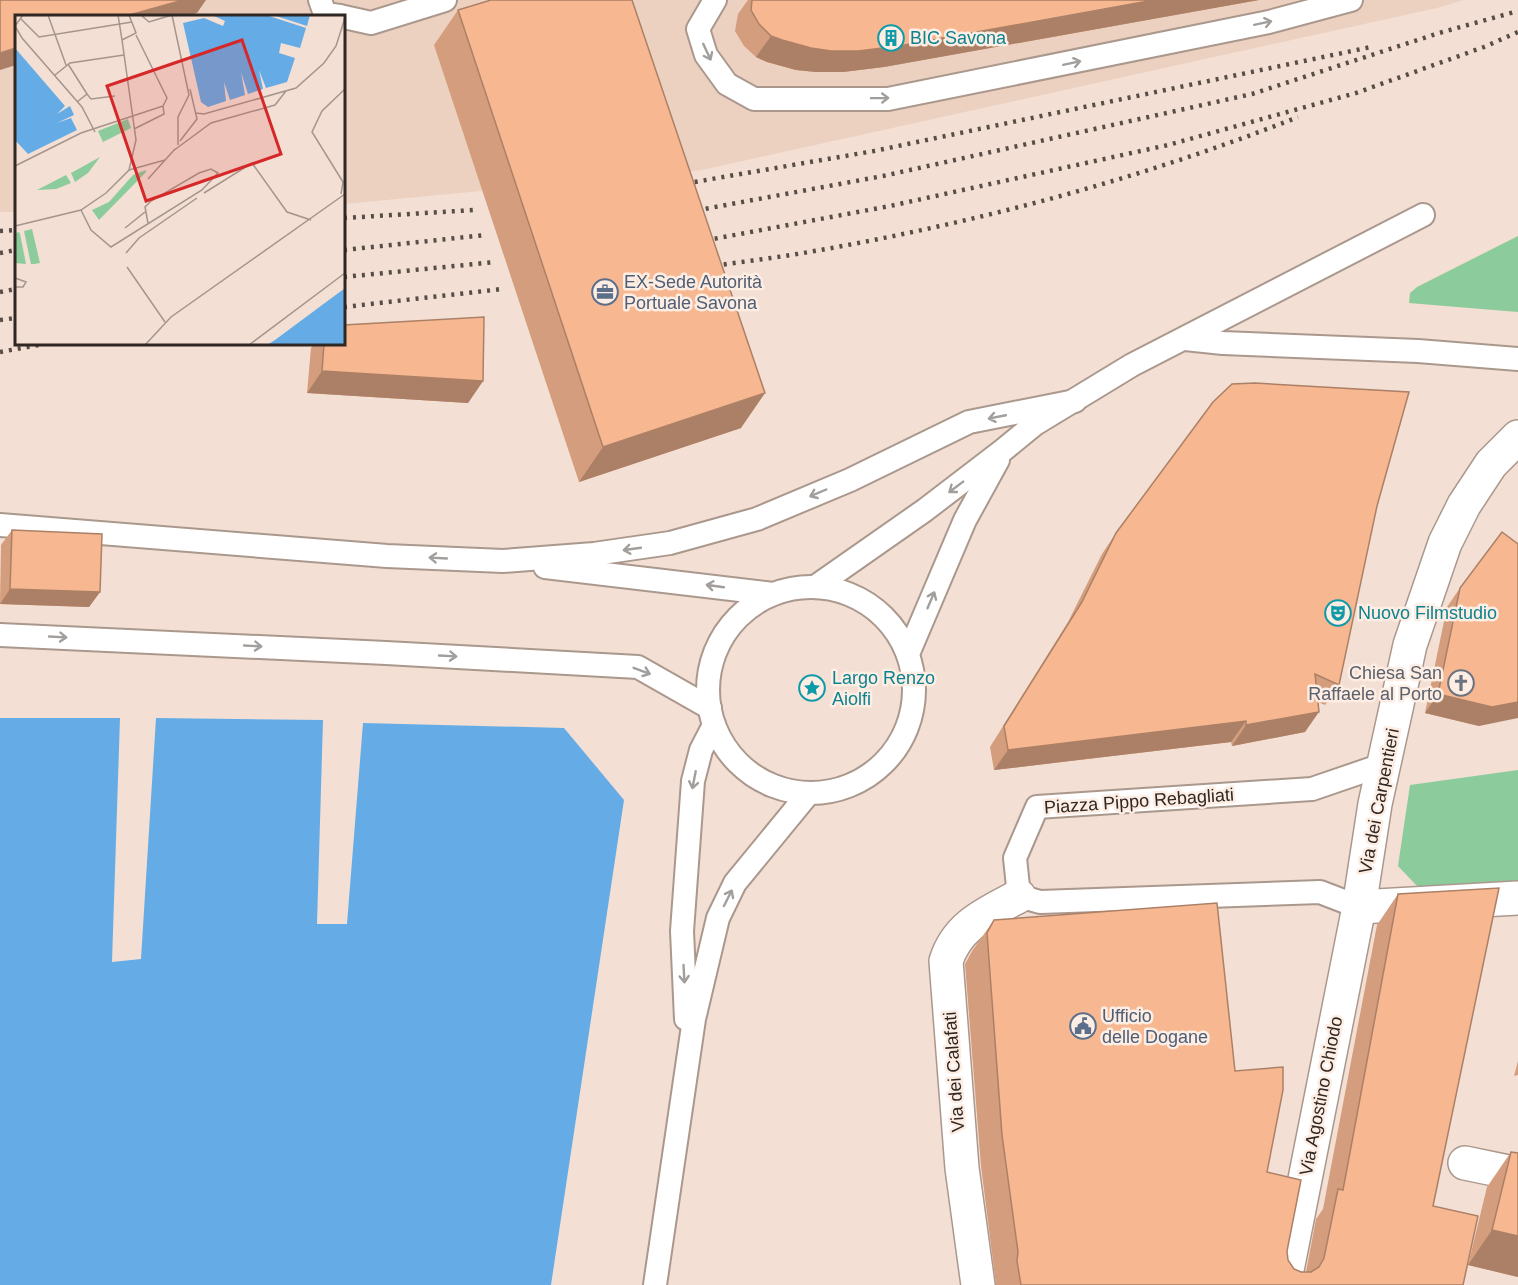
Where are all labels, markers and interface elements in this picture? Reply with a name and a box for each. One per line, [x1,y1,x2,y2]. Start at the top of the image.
inset map [15,15,345,345]
one-way arrow [1253,17,1272,29]
building icon: BIC Savona [876,23,906,53]
place label: BIC Savona [910,28,1007,48]
one-way arrow [701,43,713,61]
one-way arrow [1062,57,1081,68]
one-way arrow [870,93,890,104]
place label: EX-Sede Autorità Portuale Savona [624,272,763,313]
office icon: EX-Sede Autorità Portuale Savona [590,277,620,307]
one-way arrow [987,412,1007,423]
one-way arrow [948,480,964,493]
one-way arrow [810,488,828,499]
one-way arrow [623,543,643,554]
one-way arrow [428,552,448,563]
one-way arrow [706,581,726,592]
one-way arrow [926,592,937,610]
theatre icon: Nuovo Filmstudio [1323,598,1353,628]
place label: Nuovo Filmstudio [1358,603,1497,623]
one-way arrow [48,632,68,643]
one-way arrow [243,641,263,652]
one-way arrow [437,651,457,662]
place label: Chiesa San Raffaele al Porto [1308,663,1442,704]
one-way arrow [632,666,650,677]
place label: Largo Renzo Aiolfi [832,668,935,709]
church icon: Chiesa San Raffaele al Porto [1446,668,1476,698]
place icon: Largo Renzo Aiolfi [797,673,827,703]
street label: Via dei Carpentieri [1355,727,1403,875]
one-way arrow [688,769,699,789]
street label: Piazza Pippo Rebagliati [1043,784,1235,818]
one-way arrow [722,889,734,907]
one-way arrow [679,963,690,983]
place label: Ufficio delle Dogane [1102,1006,1208,1047]
street label: Via dei Calafati [940,1011,968,1133]
public building icon: Ufficio delle Dogane [1068,1011,1098,1041]
street label: Via Agostino Chiodo [1296,1015,1346,1177]

